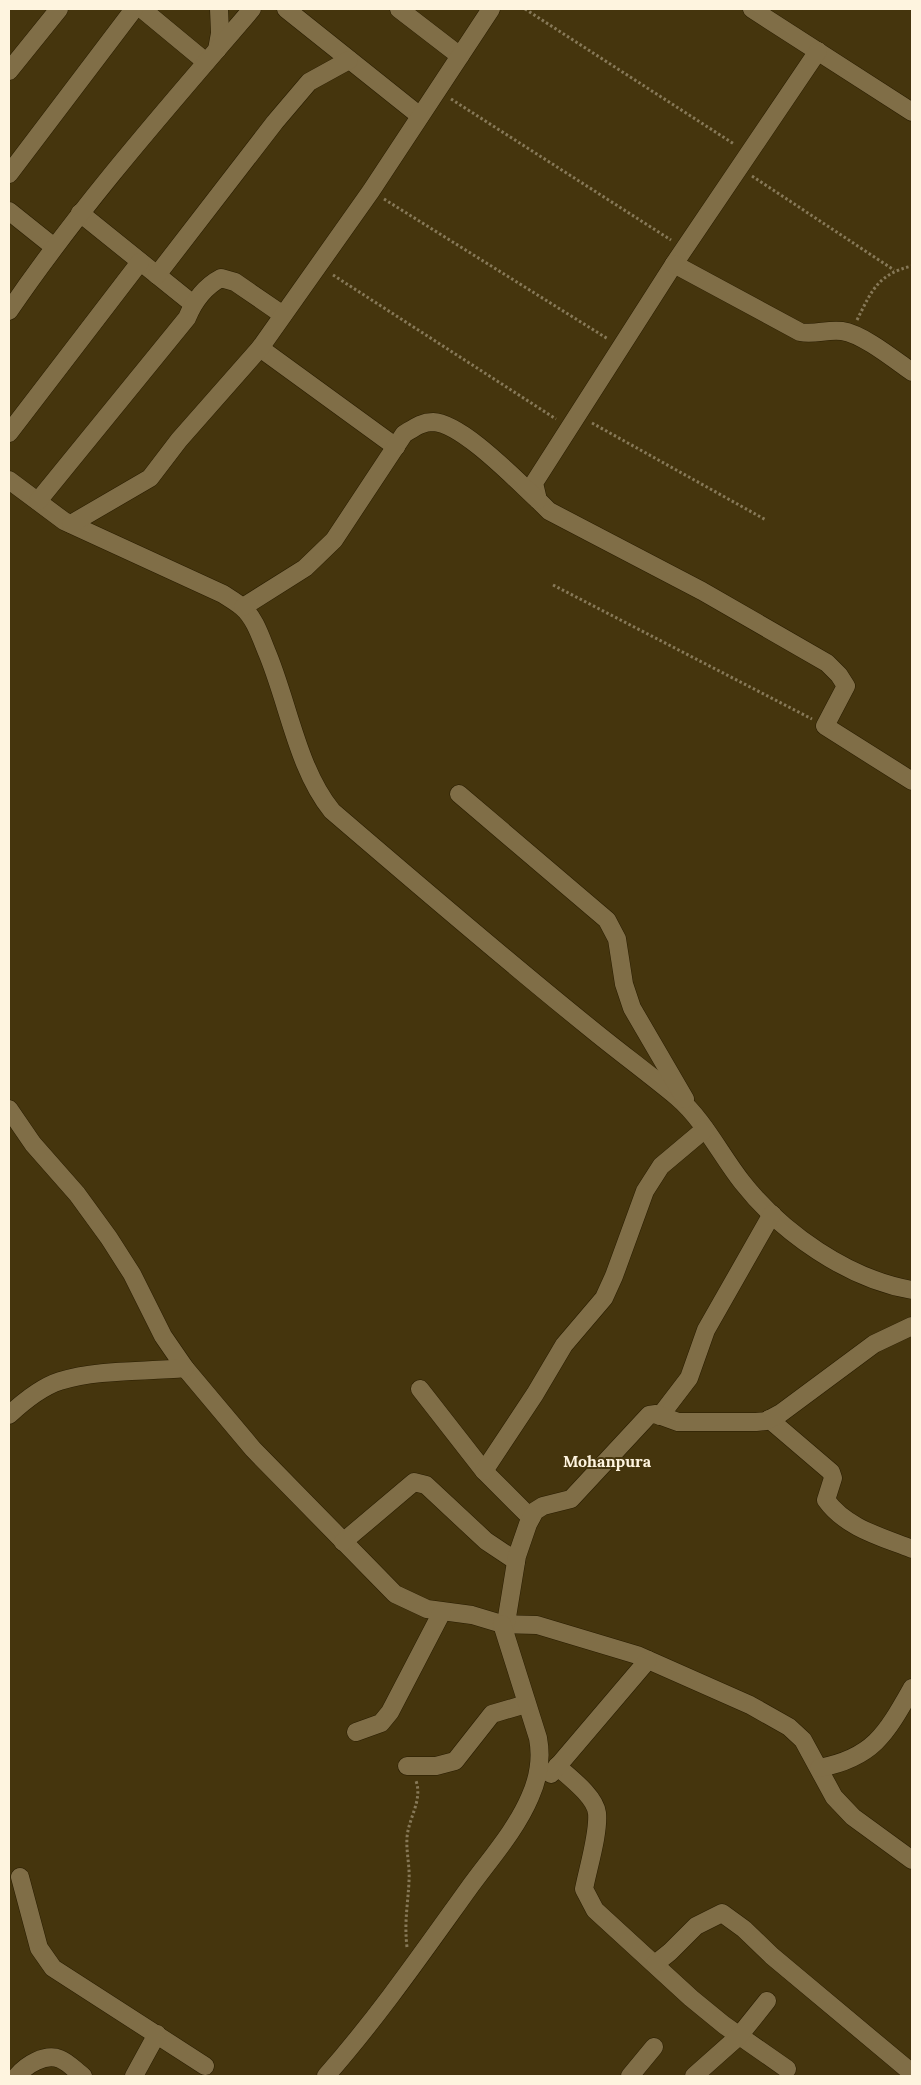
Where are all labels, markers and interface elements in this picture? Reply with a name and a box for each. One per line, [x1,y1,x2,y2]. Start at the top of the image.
district label: Mohanpura [563,1451,652,1471]

